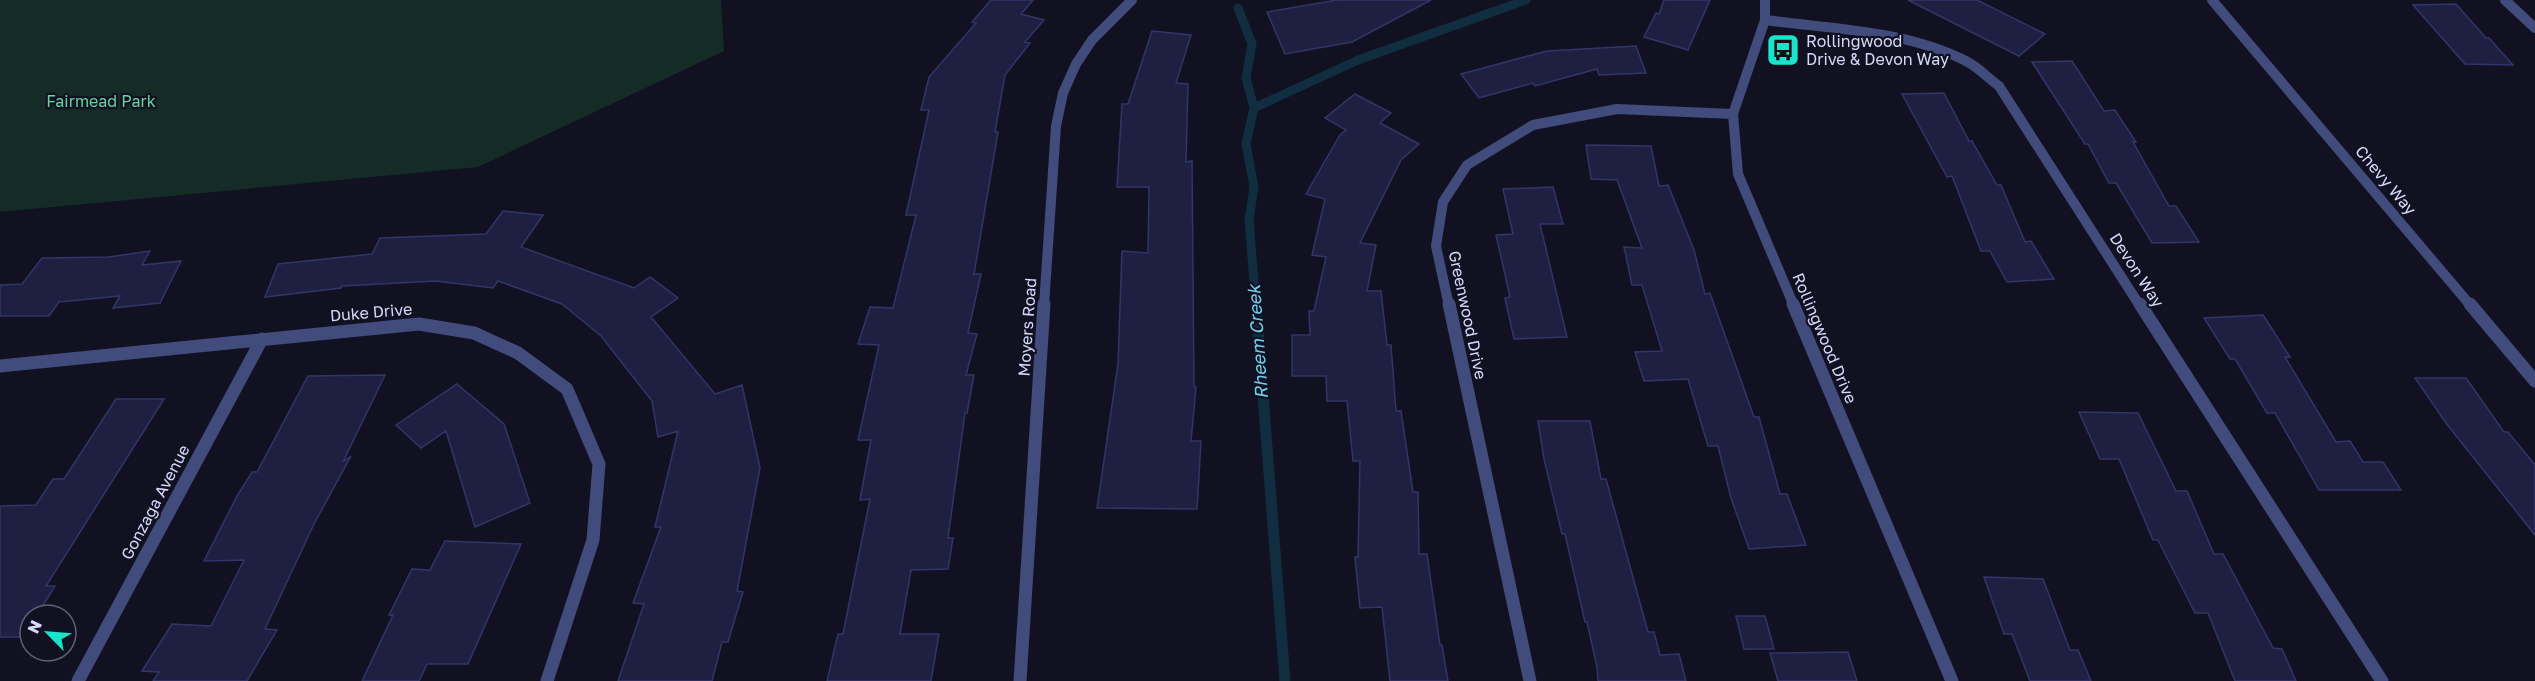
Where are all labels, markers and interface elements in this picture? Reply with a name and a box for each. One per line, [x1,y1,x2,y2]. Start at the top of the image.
place label: Rollingwood Drive & Devon Way [1806,31,1949,69]
bus stop icon: Rollingwood Drive & Devon Way [1765,32,1801,68]
park label: Fairmead Park [46,91,156,111]
street label: Chevy Way [2351,141,2421,219]
street label: Devon Way [2106,229,2168,311]
street label: Greenwood Drive [1445,249,1491,381]
street label: Rollingwood Drive [1788,270,1862,406]
street label: Moyers Road [1014,277,1040,377]
water label: Rheem Creek [1242,282,1272,400]
street label: Duke Drive [329,298,413,326]
street label: Gonzaga Avenue [116,441,194,563]
north arrow [18,603,78,663]
text: N [23,617,46,636]

